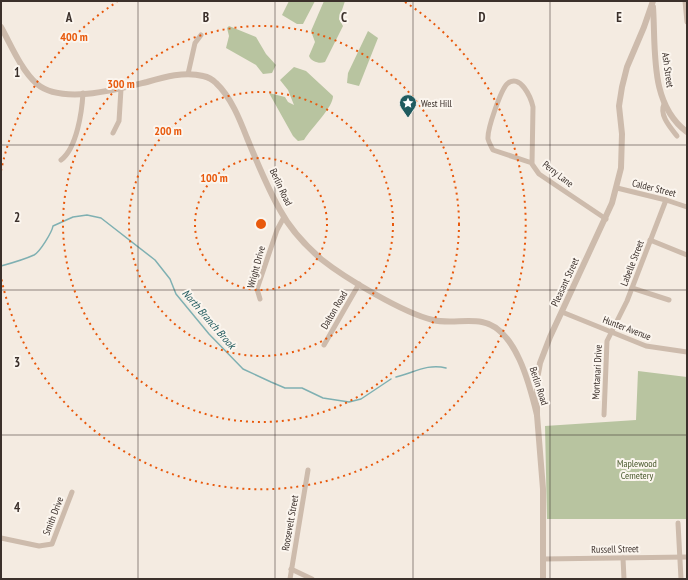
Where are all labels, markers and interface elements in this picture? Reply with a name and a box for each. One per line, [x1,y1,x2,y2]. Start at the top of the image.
text: A [65,9,73,26]
text: B [203,9,209,26]
text: C [341,9,347,26]
text: D [479,9,486,26]
text: E [616,9,622,26]
text: 400 m [60,29,88,44]
street label: Ash Street [659,52,677,89]
text: 1 [14,64,20,81]
text: 300 m [107,76,135,91]
place icon: West Hill [398,93,418,118]
place label: West Hill [421,97,453,110]
text: 200 m [154,123,182,138]
street label: Perry Lane [540,158,576,190]
street label: Berlin Road [267,166,295,208]
text: 100 m [200,170,228,185]
street label: Calder Street [631,176,678,200]
text: 2 [14,209,20,226]
centre of rings [254,217,268,231]
street label: Labelle Street [617,238,647,288]
street label: Wright Drive [244,245,268,289]
street label: Pleasant Street [548,255,582,308]
water label: North Branch Brook [179,286,240,353]
street label: Dalton Road [318,289,350,331]
street label: Hunter Avenue [601,313,653,343]
street label: Montanari Drive [589,344,605,400]
text: 3 [14,354,20,371]
street label: Berlin Road [527,365,551,407]
park label: Maplewood Cemetery [617,457,657,482]
street label: Roosevelt Street [279,494,301,552]
street label: Smith Drive [40,495,66,537]
text: 4 [14,499,21,516]
street label: Russell Street [591,542,639,556]

